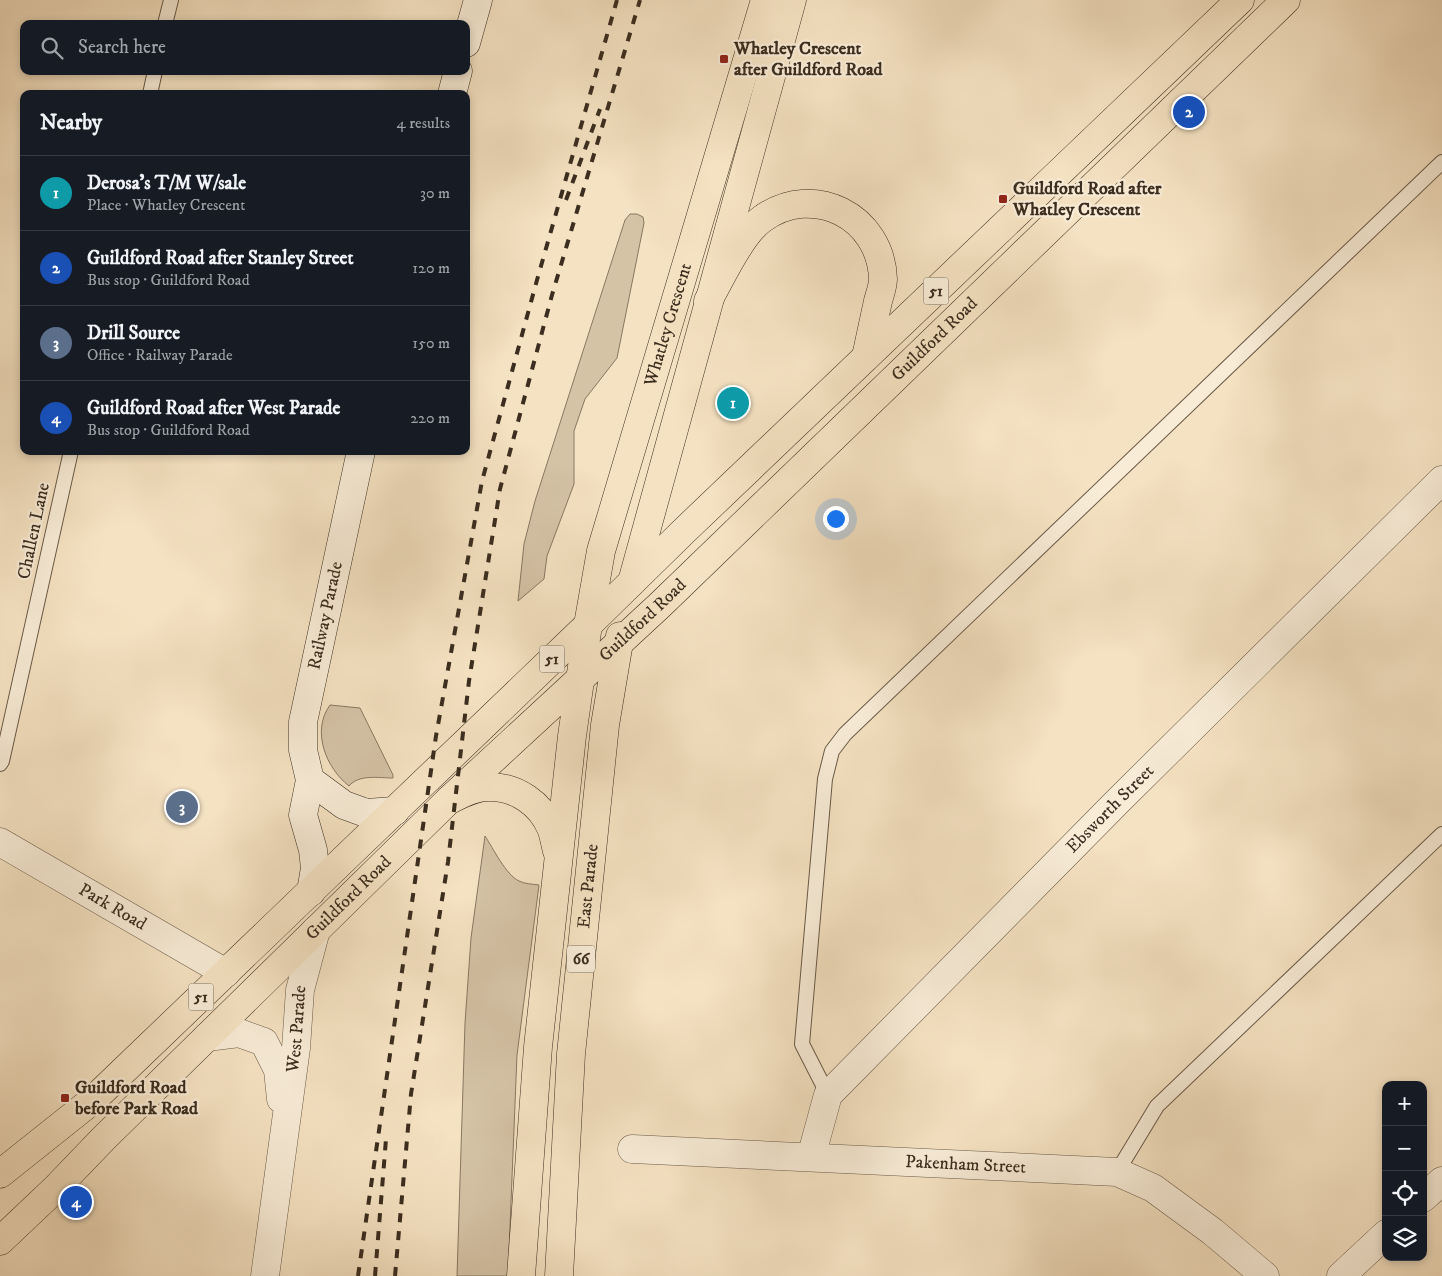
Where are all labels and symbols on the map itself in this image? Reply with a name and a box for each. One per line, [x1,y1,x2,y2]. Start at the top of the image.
place label: Whatley Crescent after Guildford Road [733,38,884,81]
marker: Whatley Crescent after Guildford Road [718,53,730,65]
pin: 2 [1173,93,1205,131]
place label: Guildford Road after Whatley Crescent [1012,178,1162,221]
marker: Guildford Road after Whatley Crescent [997,193,1009,205]
street label: Whatley Crescent [639,260,697,390]
road number: 51 [924,278,948,304]
street label: Guildford Road [887,293,982,386]
pin: 1 [717,384,749,422]
street label: Challen Lane [13,481,55,581]
your location [823,506,849,532]
street label: Railway Parade [303,560,348,672]
street label: Guildford Road [595,574,691,667]
road number: 51 [540,646,564,672]
street label: Ebsworth Street [1062,760,1159,858]
pin: 3 [166,788,198,826]
street label: East Parade [573,843,604,930]
street label: Guildford Road [301,851,396,945]
street label: Park Road [75,879,150,935]
road number: 66 [567,946,595,972]
street label: West Parade [282,983,312,1075]
road number: 51 [188,984,214,1010]
place label: Guildford Road before Park Road [74,1077,199,1120]
marker: Guildford Road before Park Road [59,1092,71,1104]
street label: Pakenham Street [905,1151,1027,1179]
pin: 4 [60,1183,92,1221]

